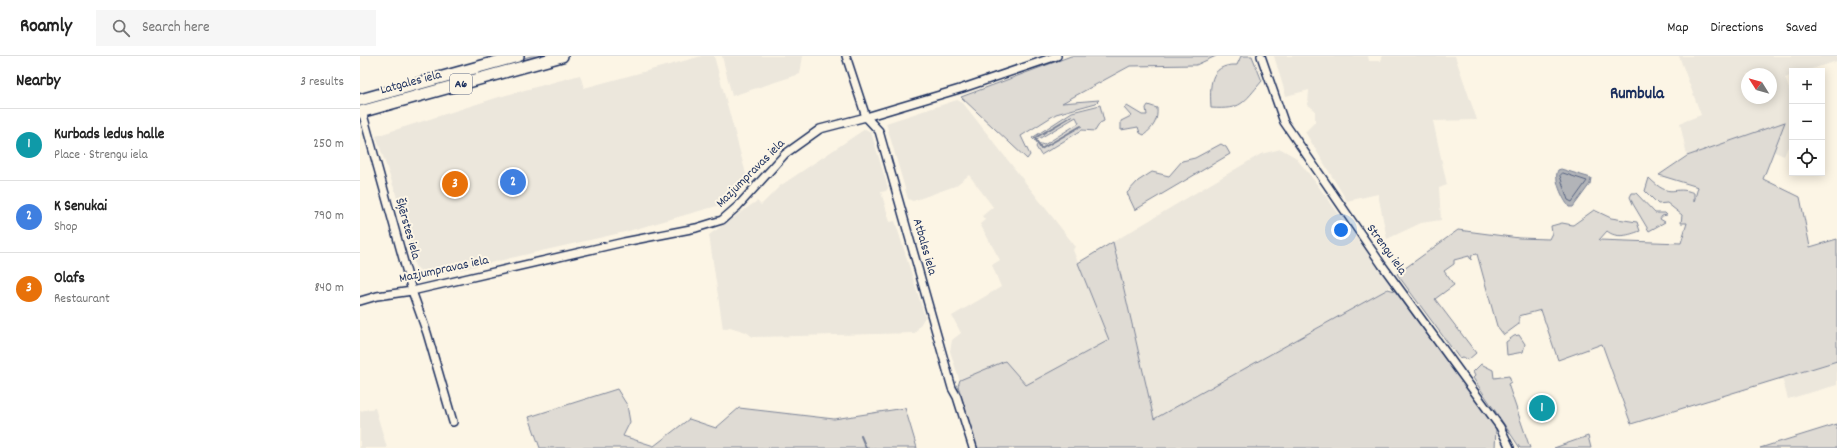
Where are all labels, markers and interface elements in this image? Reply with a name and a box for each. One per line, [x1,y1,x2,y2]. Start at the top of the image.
search box [96,10,376,46]
text: Roamly [20,14,72,41]
icon: search [110,17,132,39]
text: Search here [142,17,210,39]
text: Map [1667,18,1689,38]
text: Directions [1711,18,1764,38]
text: Saved [1786,18,1817,38]
street label: Latgales iela [378,65,445,100]
north arrow [1741,68,1777,104]
map controls [1789,68,1825,176]
button: + [1789,68,1825,104]
text: Nearby [16,70,60,94]
text: 3 results [300,73,344,92]
road number: A6 [450,74,472,94]
district label: Rumbula [1610,83,1665,107]
button: − [1789,104,1825,140]
text: Kurbads ledus halle [54,124,164,146]
text: 1 [28,135,30,154]
text: 250 m [313,135,344,154]
street label: Mazjumpravas iela [712,135,790,213]
button: locate [1789,140,1825,176]
text: Place · Strengu iela [54,146,148,165]
pin: 2 [500,167,526,197]
pin: 3 [442,169,468,199]
text: K Senukai [54,196,107,218]
street label: Šķērstes iela [389,196,425,263]
text: 2 [26,207,32,226]
text: 790 m [314,207,344,226]
street label: Atbalss iela [907,217,941,278]
text: Shop [54,218,77,237]
your location [1331,220,1351,240]
street label: Strengu iela [1361,221,1411,280]
street label: Mazjumpravas iela [398,251,491,289]
text: Olafs [54,268,85,290]
text: 3 [26,279,32,298]
text: 840 m [314,279,344,298]
text: Restaurant [54,290,110,309]
pin: 1 [1529,393,1555,423]

